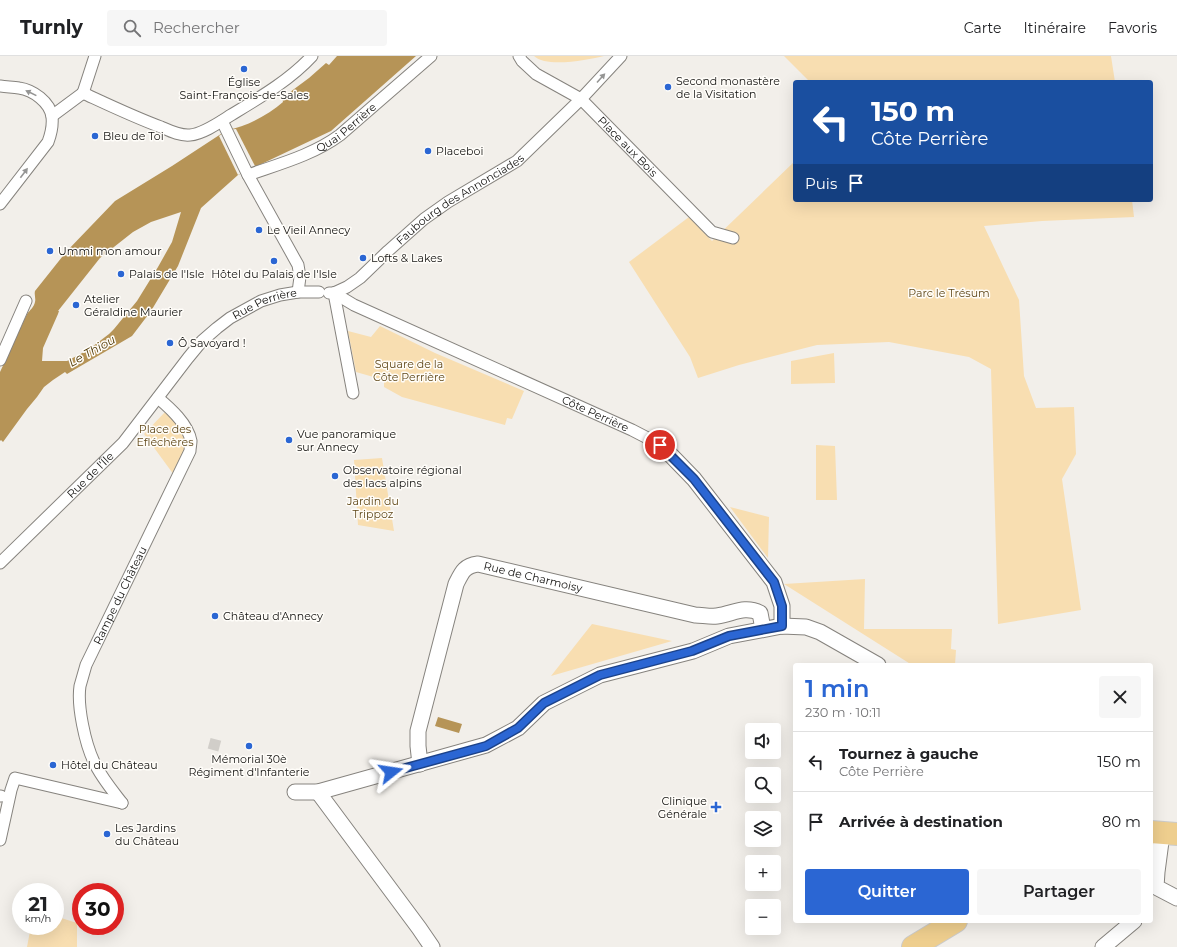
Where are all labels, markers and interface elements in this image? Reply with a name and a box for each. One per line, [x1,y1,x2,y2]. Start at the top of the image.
search box [107,10,387,46]
text: Turnly [20,16,83,39]
icon: search [121,17,143,39]
text: Rechercher [153,18,240,37]
text: Carte [964,19,1001,37]
text: Itinéraire [1023,19,1086,37]
text: Favoris [1108,19,1157,37]
marker: Église Saint-François-de-Sales [239,64,249,74]
one-way arrow [596,73,606,83]
place label: Second monastère de la Visitation [676,74,780,101]
place label: Église Saint-François-de-Sales [179,75,309,102]
marker: Second monastère de la Visitation [663,82,673,92]
one-way arrow [26,90,37,96]
text: 150 m [871,94,955,128]
icon: left [805,96,857,148]
street label: Quai Perrière [314,100,379,155]
street label: Place aux Bois [595,113,661,180]
text: Côte Perrière [871,128,989,150]
place label: Bleu de Toi [103,129,164,143]
marker: Bleu de Toi [90,131,100,141]
place label: Placeboi [436,144,483,158]
marker: Placeboi [423,146,433,156]
street label: Faubourg des Annonciades [393,151,527,248]
one-way arrow [19,168,28,179]
icon: arrive [845,172,867,194]
text: Puis [805,174,837,193]
place label: Le Vieil Annecy [267,223,350,237]
marker: Le Vieil Annecy [254,225,264,235]
place label: Ummi mon amour [58,244,162,258]
marker: Ummi mon amour [45,246,55,256]
place label: Lofts & Lakes [371,251,443,265]
marker: Lofts & Lakes [358,253,368,263]
marker: Hôtel du Palais de l'Isle [269,256,279,266]
place label: Palais de l'Isle [129,267,205,281]
place label: Hôtel du Palais de l'Isle [211,267,337,281]
marker: Palais de l'Isle [116,269,126,279]
street label: Rue Perrière [230,285,298,322]
park label: Parc le Trésum [908,286,990,300]
place label: Atelier Géraldine Maurier [84,292,183,319]
marker: Atelier Géraldine Maurier [71,300,81,310]
water label: Le Thiou [66,332,118,370]
place label: Ô Savoyard ! [178,336,246,350]
marker: Ô Savoyard ! [165,338,175,348]
park label: Square de la Côte Perrière [373,357,445,384]
street label: Côte Perrière [560,392,631,435]
park label: Place des Efléchères [136,422,194,449]
place label: Vue panoramique sur Annecy [297,427,396,454]
pin [643,428,677,462]
icon: arrive [649,434,671,456]
marker: Vue panoramique sur Annecy [284,435,294,445]
street label: Rue de l'Île [64,449,117,501]
place label: Observatoire régional des lacs alpins [343,463,462,490]
marker: Observatoire régional des lacs alpins [330,471,340,481]
park label: Jardin du Trippoz [346,494,399,521]
street label: Rampe du Château [90,544,150,647]
street label: Rue de Charmoisy [482,559,584,595]
place label: Château d'Annecy [223,609,323,623]
marker: Château d'Annecy [210,611,220,621]
text: 1 min [805,674,869,703]
button: close [1099,676,1141,718]
text: 230 m · 10:11 [805,704,881,720]
map controls [745,723,781,935]
button: sound [745,723,781,759]
marker: Mémorial 30è Régiment d'Infanterie [244,741,254,751]
text: Tournez à gauche [839,744,978,763]
position arrow [370,751,412,793]
icon: left [805,751,827,773]
place label: Mémorial 30è Régiment d'Infanterie [188,752,310,779]
text: 150 m [1097,752,1141,771]
place label: Hôtel du Château [61,758,158,772]
marker: Hôtel du Château [48,760,58,770]
text: Côte Perrière [839,763,924,779]
button: search [745,767,781,803]
place label: Clinique Générale [658,794,707,821]
marker: Clinique Générale [710,801,722,813]
button: layers [745,811,781,847]
icon: arrive [805,811,827,833]
text: Arrivée à destination [839,812,1003,831]
text: 80 m [1102,812,1141,831]
place label: Les Jardins du Château [115,821,179,848]
marker: Les Jardins du Château [102,829,112,839]
button: + [745,855,781,891]
button: Quitter [805,869,969,915]
button: Partager [977,869,1141,915]
speed limit sign: 30 [72,883,124,935]
text: 21 [28,892,48,916]
button: − [745,899,781,935]
text: km/h [25,912,51,925]

